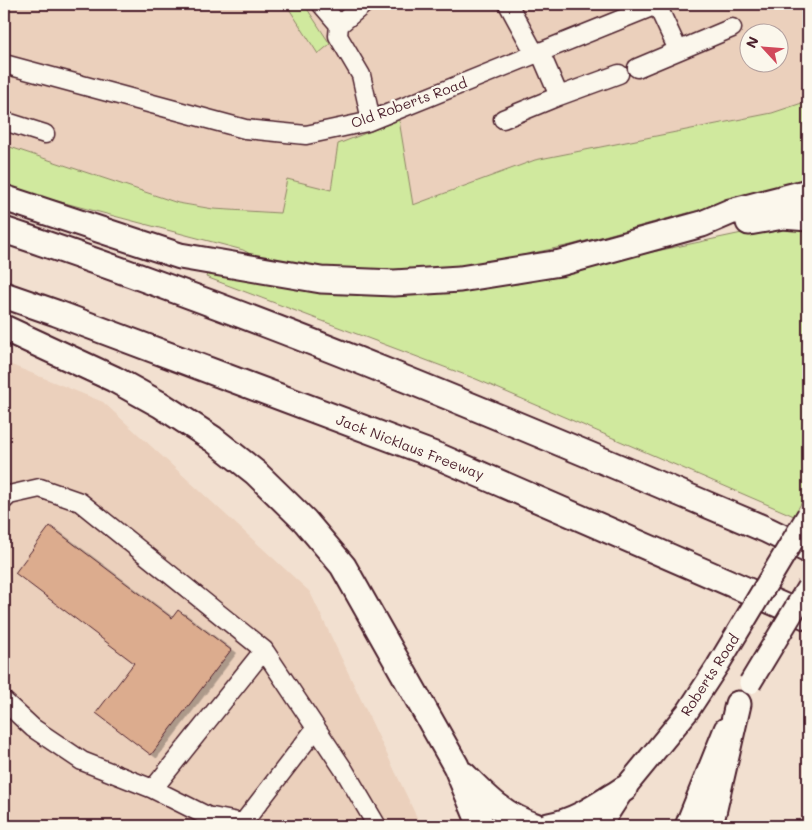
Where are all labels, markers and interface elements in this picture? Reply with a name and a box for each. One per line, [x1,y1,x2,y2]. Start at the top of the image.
north arrow [740,22,790,72]
text: N [741,33,763,51]
street label: Old Roberts Road [348,73,470,132]
street label: Jack Nicklaus Freeway [333,410,487,484]
street label: Roberts Road [676,630,743,719]

